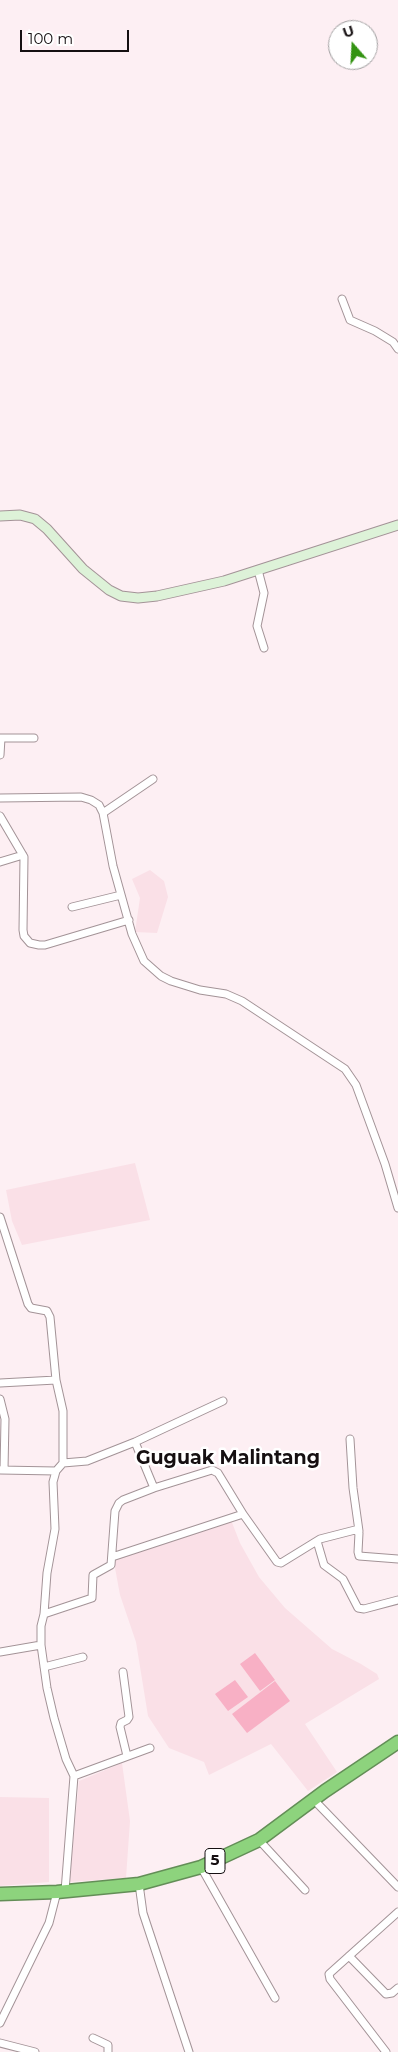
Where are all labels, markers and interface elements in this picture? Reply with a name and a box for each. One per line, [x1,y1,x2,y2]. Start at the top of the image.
scale bar [22,20,131,52]
north arrow [328,20,378,70]
text: U [340,21,357,42]
text: 100 m [28,29,73,48]
district label: Guguak Malintang [136,1447,320,1469]
road number: 5 [205,1848,225,1874]

